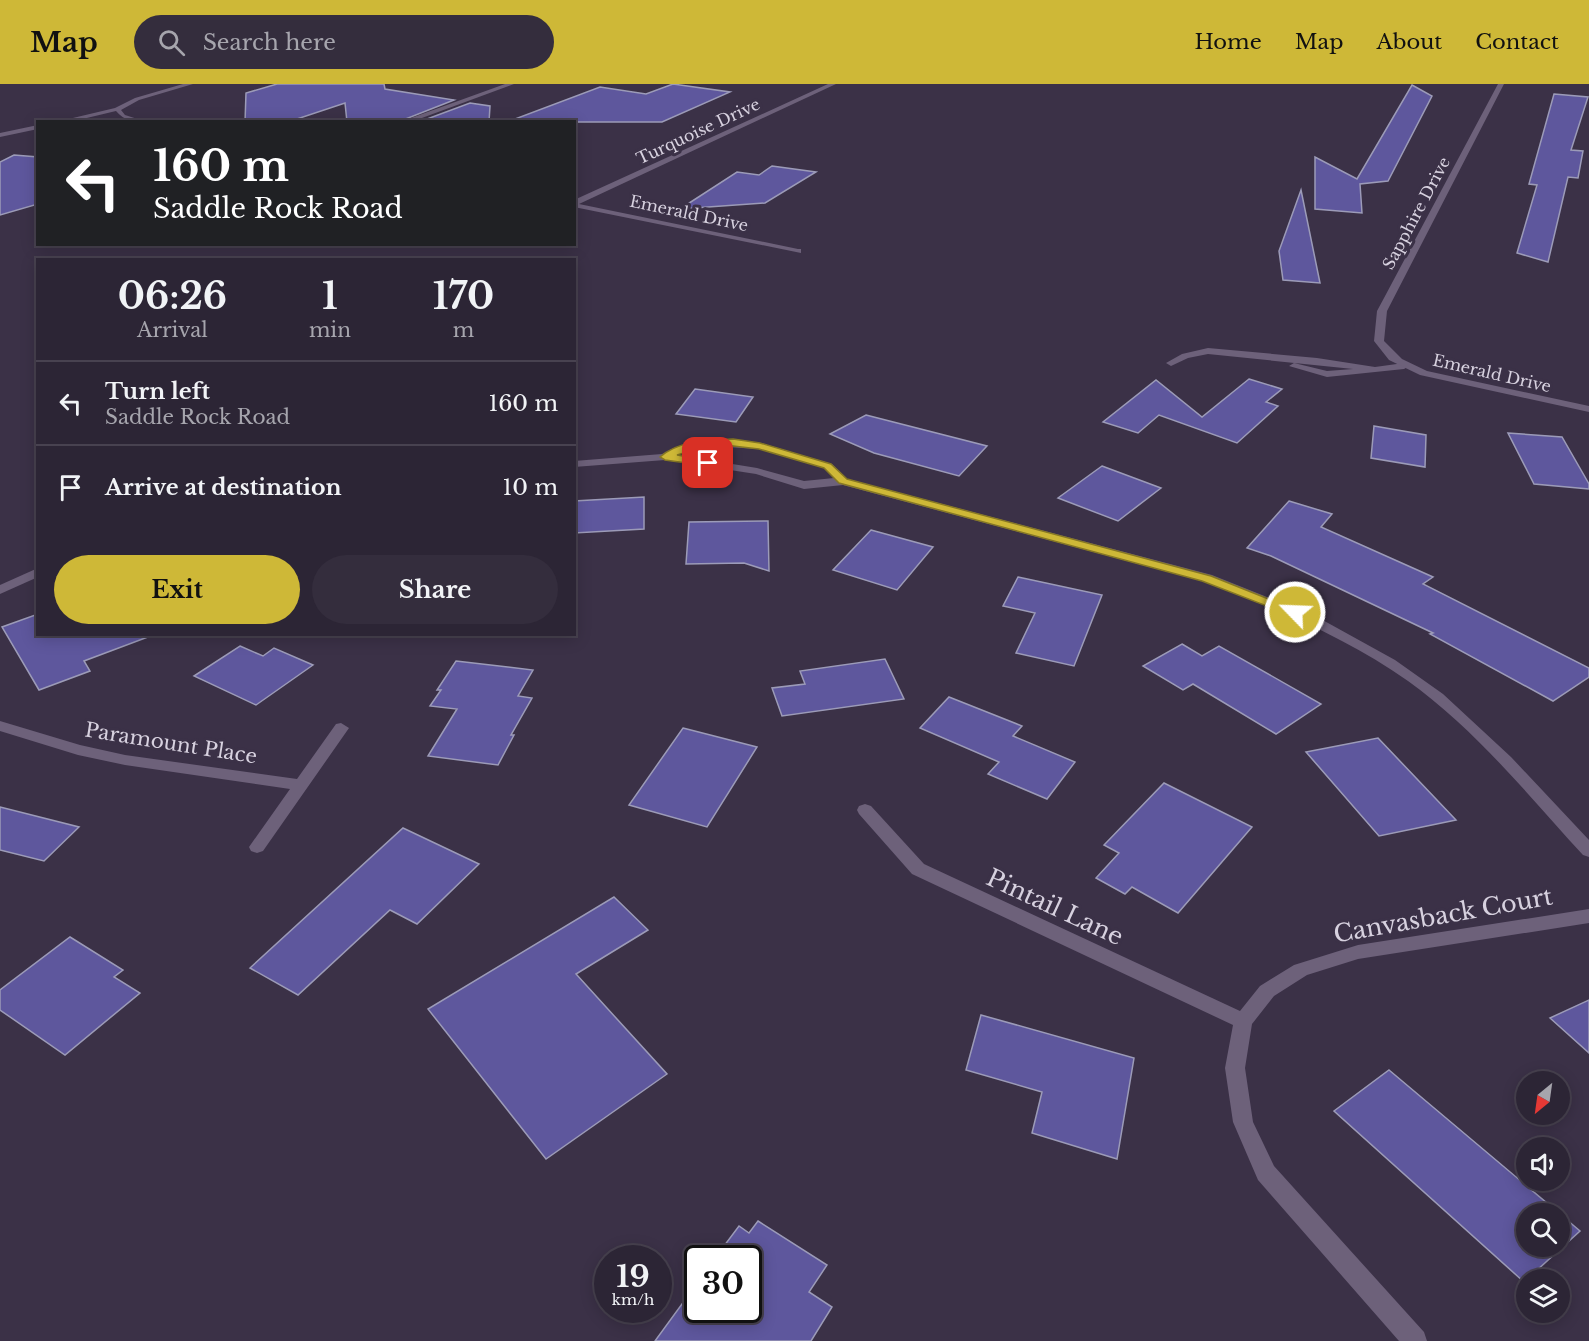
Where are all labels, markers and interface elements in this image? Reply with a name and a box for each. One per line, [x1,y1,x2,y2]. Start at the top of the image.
search box [134,15,554,69]
text: Map [30,25,98,60]
icon: search [155,26,188,59]
text: Search here [203,29,336,56]
text: Home [1195,29,1262,55]
text: Map [1295,29,1343,55]
text: About [1376,29,1442,55]
text: Contact [1475,29,1559,55]
street label: Turquoise Drive [633,94,763,168]
text: 160 m [153,140,289,192]
icon: left [54,144,132,222]
street label: Sapphire Drive [1378,153,1454,273]
street label: Emerald Drive [628,191,750,235]
text: Saddle Rock Road [153,192,403,225]
text: 06:26 [118,274,227,319]
text: 1 [322,274,338,319]
text: 170 [433,274,494,319]
text: Arrival [137,318,208,342]
text: min [309,318,351,342]
text: m [453,318,474,342]
street label: Emerald Drive [1431,350,1553,396]
text: Turn left [105,378,210,405]
icon: left [54,387,87,420]
text: 160 m [488,390,558,417]
text: Saddle Rock Road [105,405,290,429]
pin [682,437,733,488]
icon: arrive [691,446,724,479]
icon: arrive [54,471,87,504]
text: Arrive at destination [105,474,342,501]
text: 10 m [503,474,558,501]
button: Exit [54,555,300,624]
button: Share [312,555,558,624]
position arrow [1263,580,1327,644]
street label: Paramount Place [83,718,259,768]
street label: Pintail Lane [982,863,1128,951]
street label: Canvasback Court [1331,881,1555,949]
north arrow [1516,1071,1570,1125]
map controls [1516,1071,1570,1323]
button: sound [1516,1137,1570,1191]
button: search [1516,1203,1570,1257]
speed limit sign: 30 [684,1245,762,1323]
text: 19 [616,1258,650,1295]
button: layers [1516,1269,1570,1323]
text: km/h [612,1290,654,1309]

